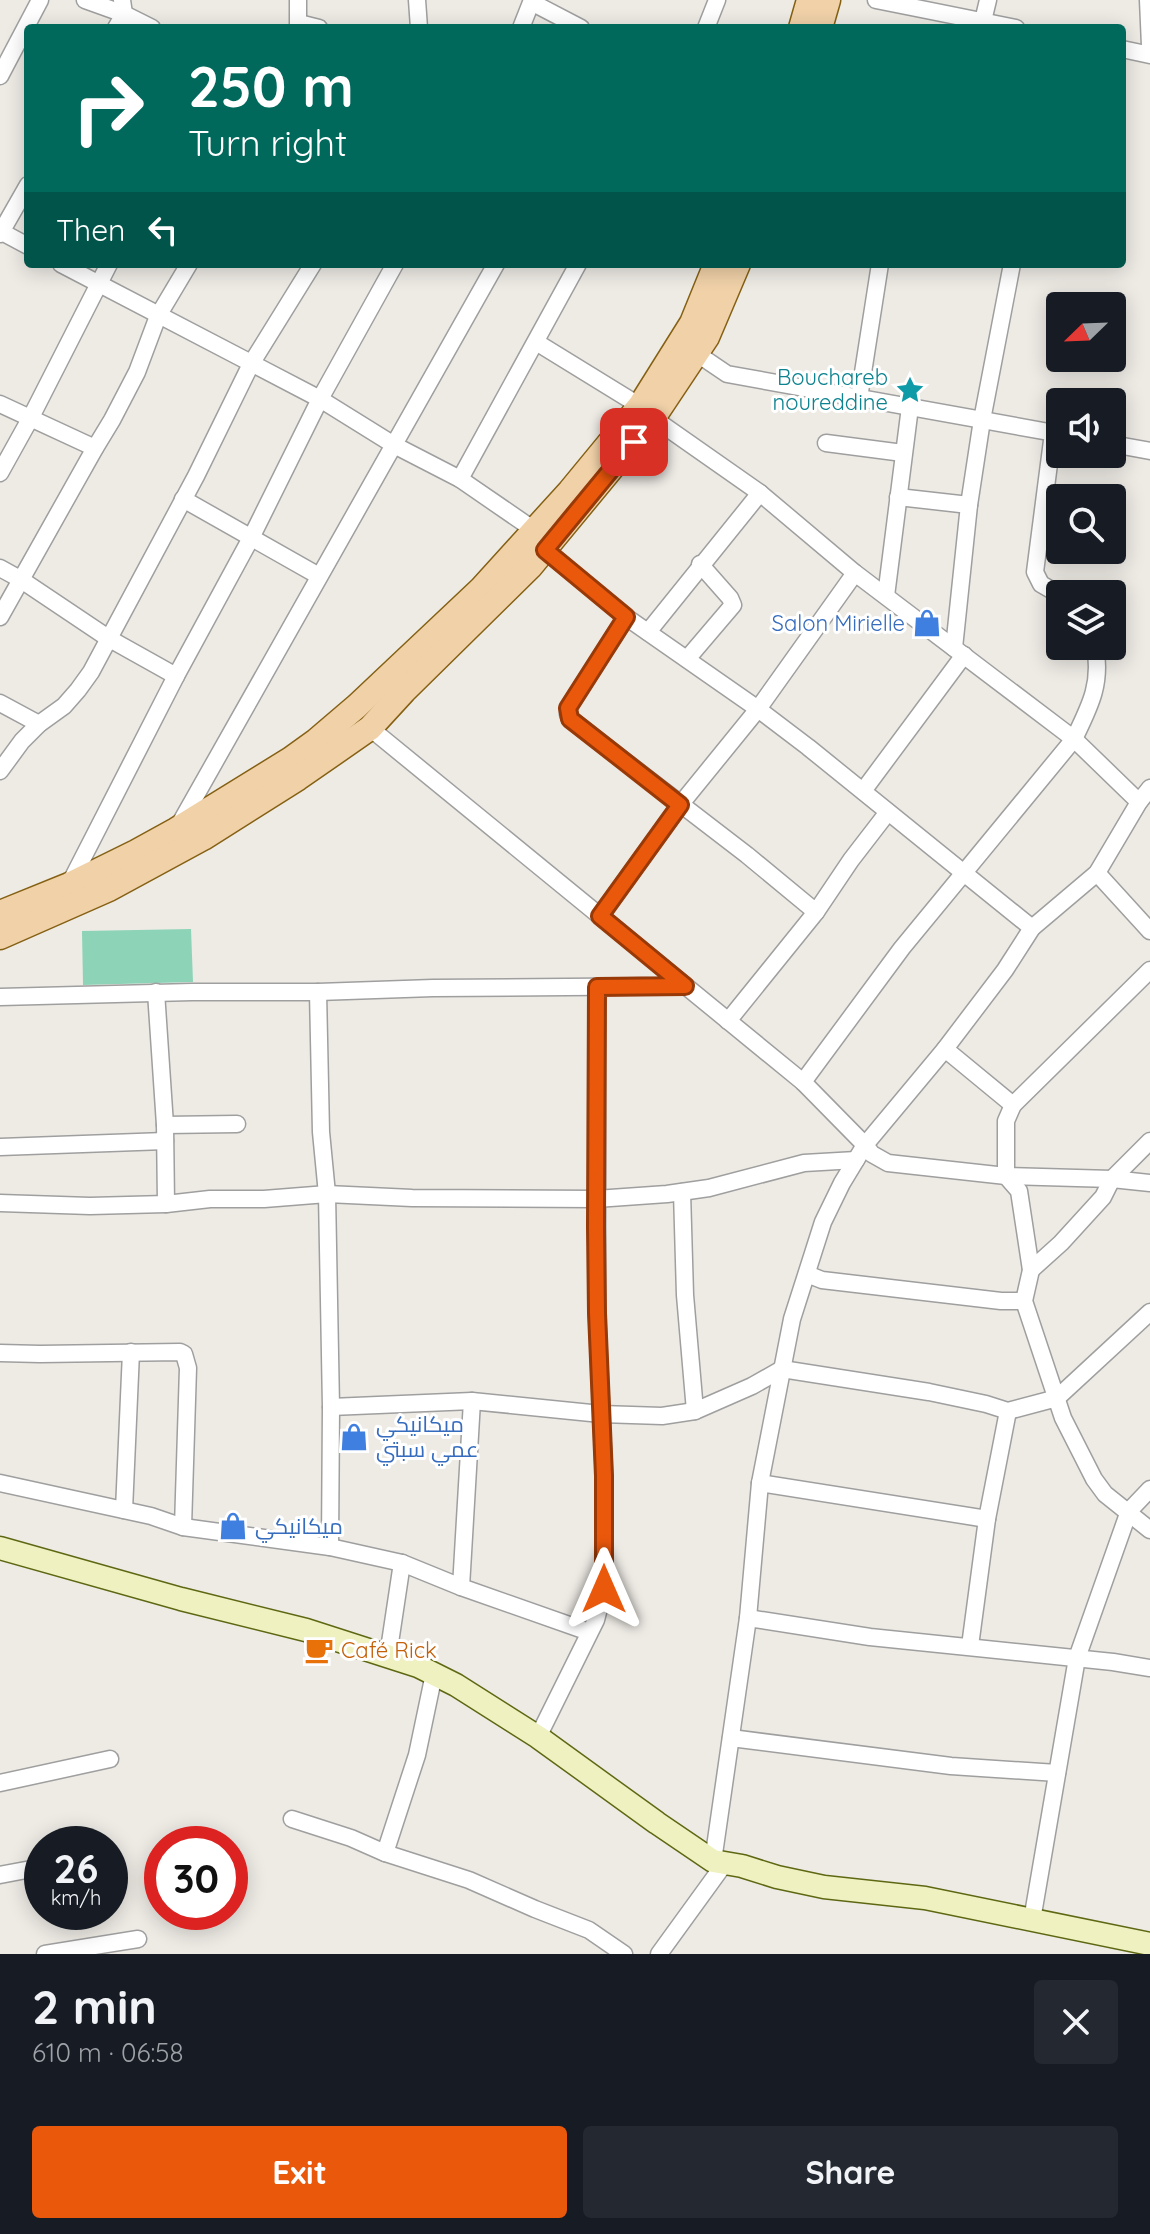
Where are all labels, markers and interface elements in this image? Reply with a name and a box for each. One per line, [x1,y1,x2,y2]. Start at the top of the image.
text: 250 m [188,51,354,121]
icon: right [56,56,160,160]
text: Turn right [188,120,347,165]
icon: left [141,208,185,252]
text: Then [56,211,125,249]
north arrow [1046,292,1126,372]
map controls [1046,292,1126,660]
place label: Bouchareb noureddine [773,363,888,416]
place icon: Bouchareb noureddine [895,375,925,405]
button: sound [1046,388,1126,468]
pin [600,408,668,476]
icon: arrive [612,420,656,464]
button: search [1046,484,1126,564]
button: layers [1046,580,1126,660]
shop icon: Salon Mirielle [912,608,942,638]
place label: Salon Mirielle [772,609,905,637]
place label: ميكانيكي عمي سبتي [376,1410,478,1466]
shop icon: ميكانيكي عمي سبتي [339,1422,369,1452]
shop icon: ميكانيكي [218,1511,248,1541]
place label: ميكانيكي [255,1512,343,1543]
position arrow [562,1547,646,1631]
cafe icon: Café Rick [304,1635,334,1665]
place label: Café Rick [341,1636,437,1664]
speed limit sign: 30 [144,1826,248,1930]
text: 26 [54,1843,98,1893]
text: km/h [51,1885,101,1910]
text: 2 min [32,1976,157,2036]
button: close [1034,1980,1118,2064]
text: 610 m · 06:58 [32,2036,184,2069]
button: Exit [32,2126,567,2218]
button: Share [583,2126,1118,2218]

